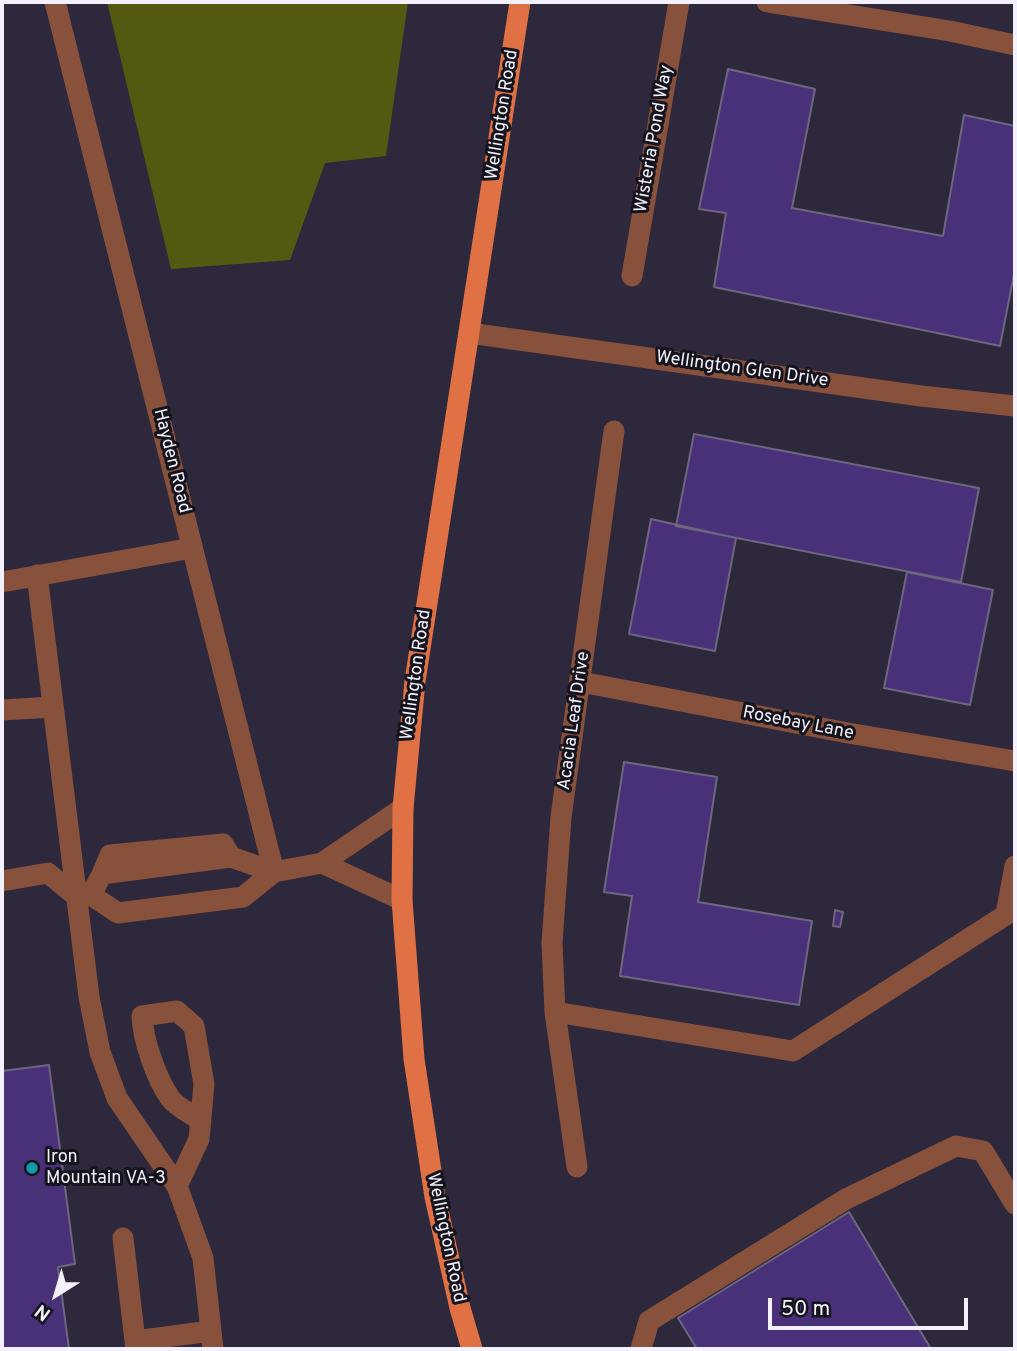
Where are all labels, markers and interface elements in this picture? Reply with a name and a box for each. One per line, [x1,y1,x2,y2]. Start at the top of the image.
street label: Wellington Road [482,48,524,182]
street label: Wisteria Pond Way [631,64,679,214]
street label: Wellington Glen Drive [654,347,830,393]
street label: Hayden Road [148,407,194,515]
street label: Wellington Road [397,608,437,742]
street label: Acacia Leaf Drive [555,650,595,792]
street label: Rosebay Lane [741,703,855,745]
place label: Iron Mountain VA-3 [46,1147,166,1190]
marker: Iron Mountain VA-3 [24,1160,40,1176]
street label: Wellington Road [421,1171,469,1305]
north arrow [21,1260,91,1330]
scale bar [772,1284,972,1328]
text: 50 m [781,1296,830,1323]
text: N [31,1298,56,1325]

